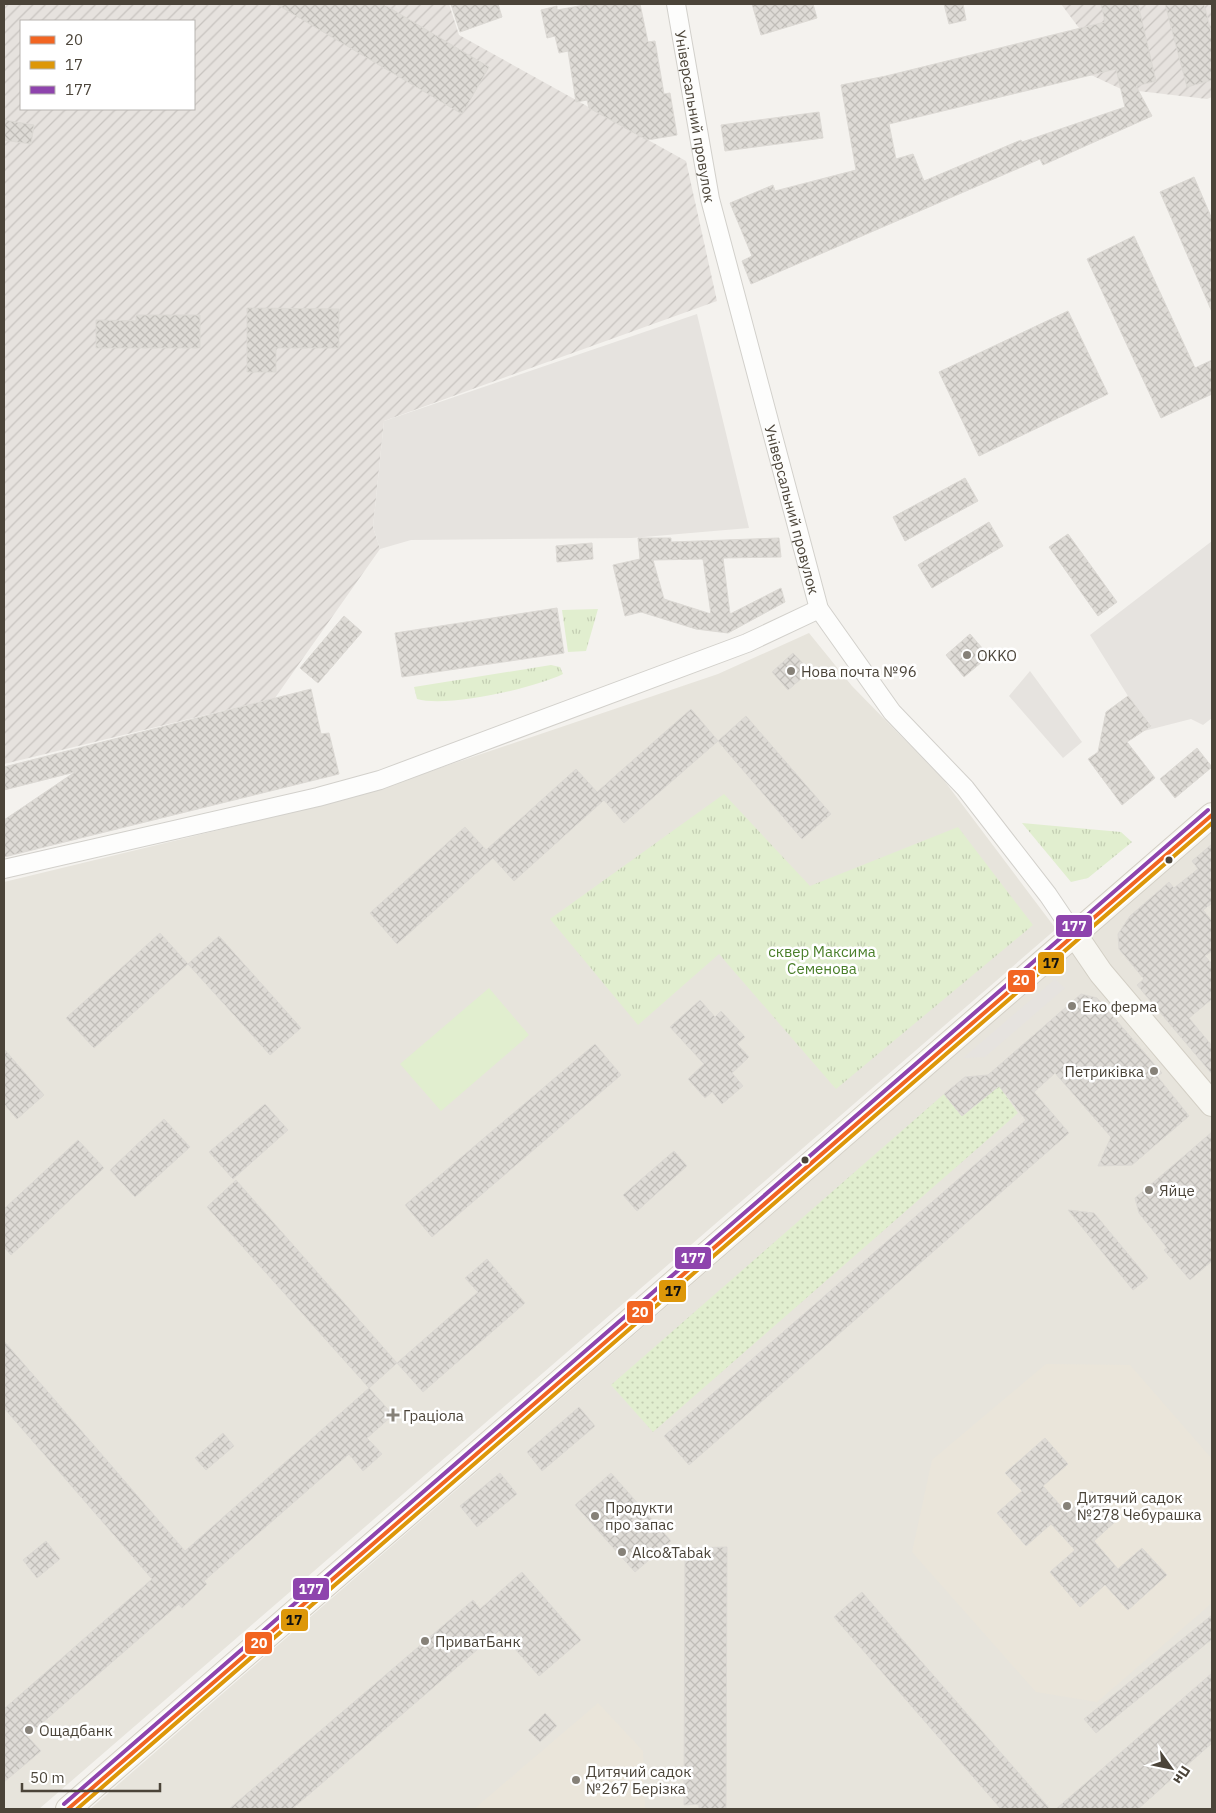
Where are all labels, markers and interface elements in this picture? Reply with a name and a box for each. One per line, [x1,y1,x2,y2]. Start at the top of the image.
legend [20,20,195,110]
street label: Універсальний провулок [671,29,720,204]
text: 20 [65,30,83,49]
text: 17 [65,55,83,74]
text: 177 [65,80,92,99]
street label: Універсальний провулок [761,422,824,596]
place label: OKKO [977,646,1017,665]
marker: OKKO [961,649,973,661]
place label: Нова почта №96 [801,662,917,681]
marker: Нова почта №96 [785,665,797,677]
unlabelled marker [1164,855,1174,865]
line badge: 177 [1055,914,1093,938]
text: 177 [1061,917,1087,935]
park label: сквер Максима Семенова [768,942,876,978]
line badge: 17 [1037,951,1065,975]
text: 17 [1043,954,1059,972]
line badge: 20 [1007,969,1036,993]
text: 20 [1013,971,1029,989]
place label: Еко ферма [1082,997,1157,1016]
marker: Еко ферма [1066,1000,1078,1012]
place label: Петриківка [1064,1062,1144,1081]
marker: Петриківка [1148,1065,1160,1077]
unlabelled marker [800,1155,810,1165]
place label: Яйце [1159,1181,1195,1200]
marker: Яйце [1143,1184,1155,1196]
line badge: 177 [674,1246,712,1270]
text: 177 [680,1249,706,1267]
line badge: 17 [658,1279,687,1303]
text: 17 [665,1282,681,1300]
line badge: 20 [626,1300,654,1324]
text: 20 [632,1303,648,1321]
place label: Граціола [403,1406,464,1425]
marker: Граціола [387,1409,399,1421]
place label: Дитячий садок №278 Чебурашка [1077,1488,1202,1524]
place label: Продукти про запас [605,1498,674,1534]
marker: Дитячий садок №278 Чебурашка [1061,1500,1073,1512]
marker: Продукти про запас [589,1510,601,1522]
place label: Alco&Tabak [632,1543,711,1562]
marker: Alco&Tabak [616,1546,628,1558]
line badge: 177 [292,1577,330,1601]
text: 177 [298,1580,324,1598]
line badge: 17 [280,1608,309,1632]
text: 17 [286,1611,302,1629]
line badge: 20 [244,1631,273,1655]
place label: ПриватБанк [435,1632,521,1651]
text: 20 [251,1634,267,1652]
marker: ПриватБанк [419,1635,431,1647]
place label: Ощадбанк [39,1721,113,1740]
marker: Ощадбанк [23,1724,35,1736]
north arrow [1146,1743,1196,1793]
scale bar [22,1760,160,1792]
place label: Дитячий садок №267 Берізка [586,1762,691,1798]
text: Пн [1169,1762,1194,1788]
text: 50 m [30,1768,65,1787]
marker: Дитячий садок №267 Берізка [570,1774,582,1786]

